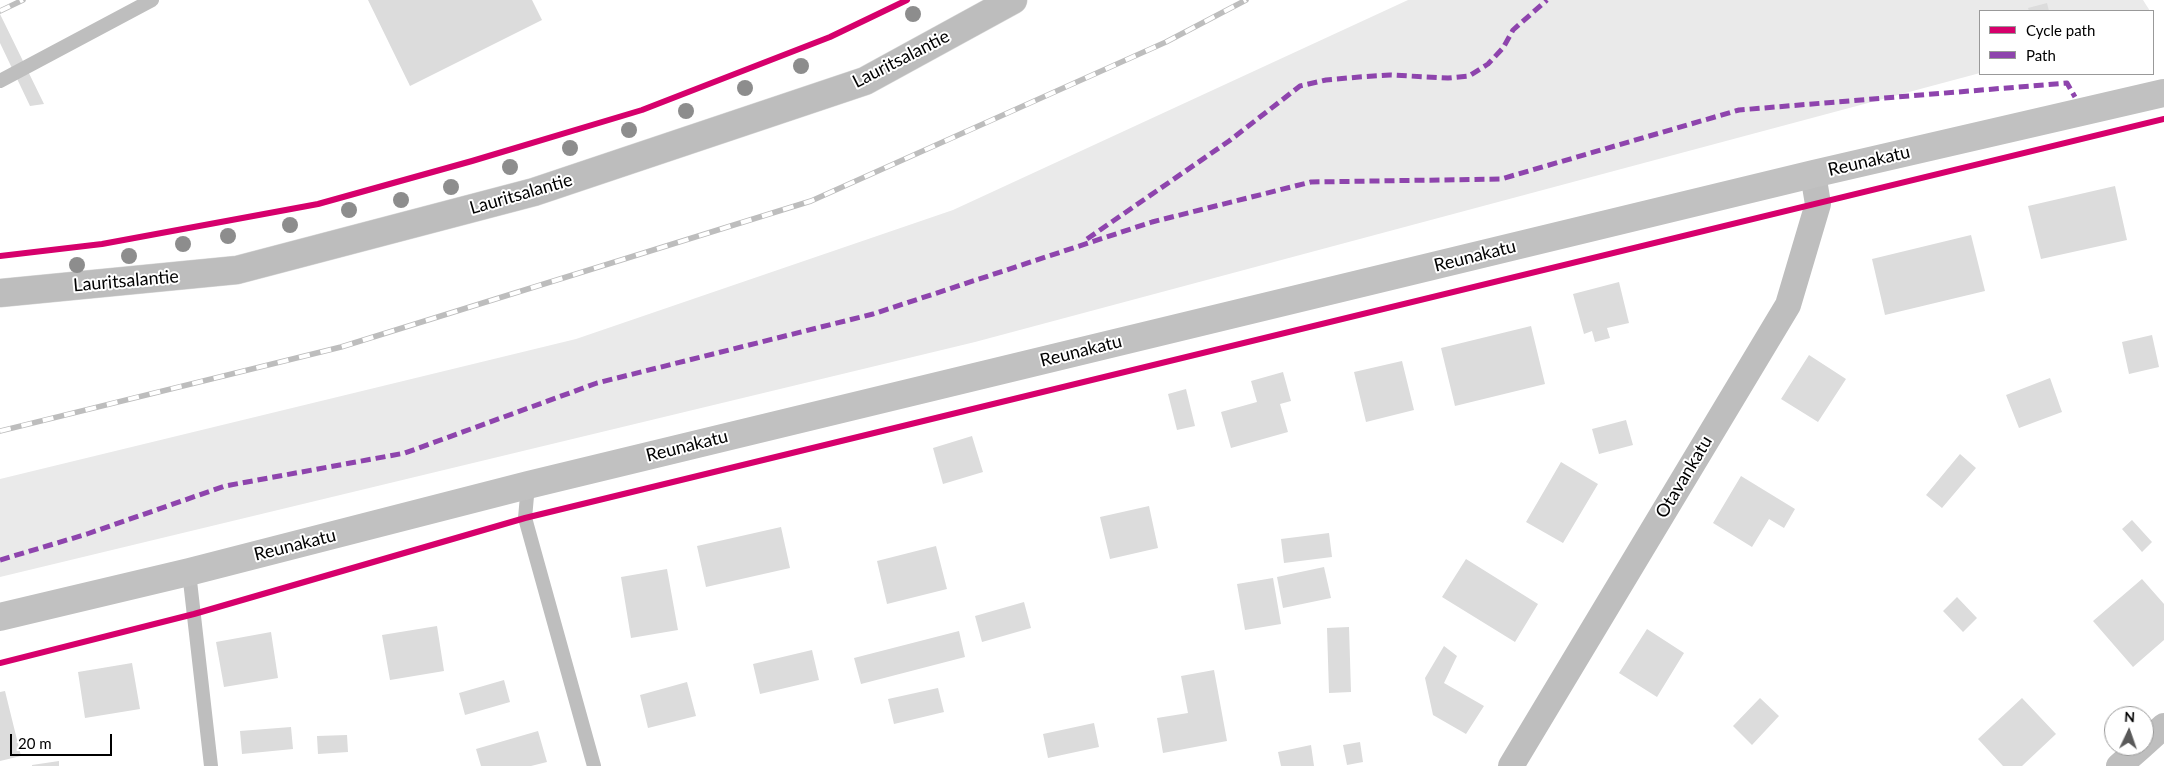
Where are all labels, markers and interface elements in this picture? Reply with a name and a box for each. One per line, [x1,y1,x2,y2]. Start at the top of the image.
legend [1979,10,2154,75]
text: Cycle path [2026,21,2095,39]
street label: Lauritsalantie [849,25,953,93]
text: Path [2026,46,2056,64]
street label: Reunakatu [1826,141,1912,181]
street label: Lauritsalantie [467,169,575,219]
street label: Reunakatu [1432,235,1518,277]
street label: Lauritsalantie [72,266,180,296]
street label: Reunakatu [1038,330,1124,372]
street label: Reunakatu [644,425,730,467]
street label: Otavankatu [1651,432,1717,522]
street label: Reunakatu [252,524,338,566]
north arrow [2104,706,2154,756]
text: N [2124,708,2136,725]
scale bar [12,724,115,756]
text: 20 m [18,734,52,752]

